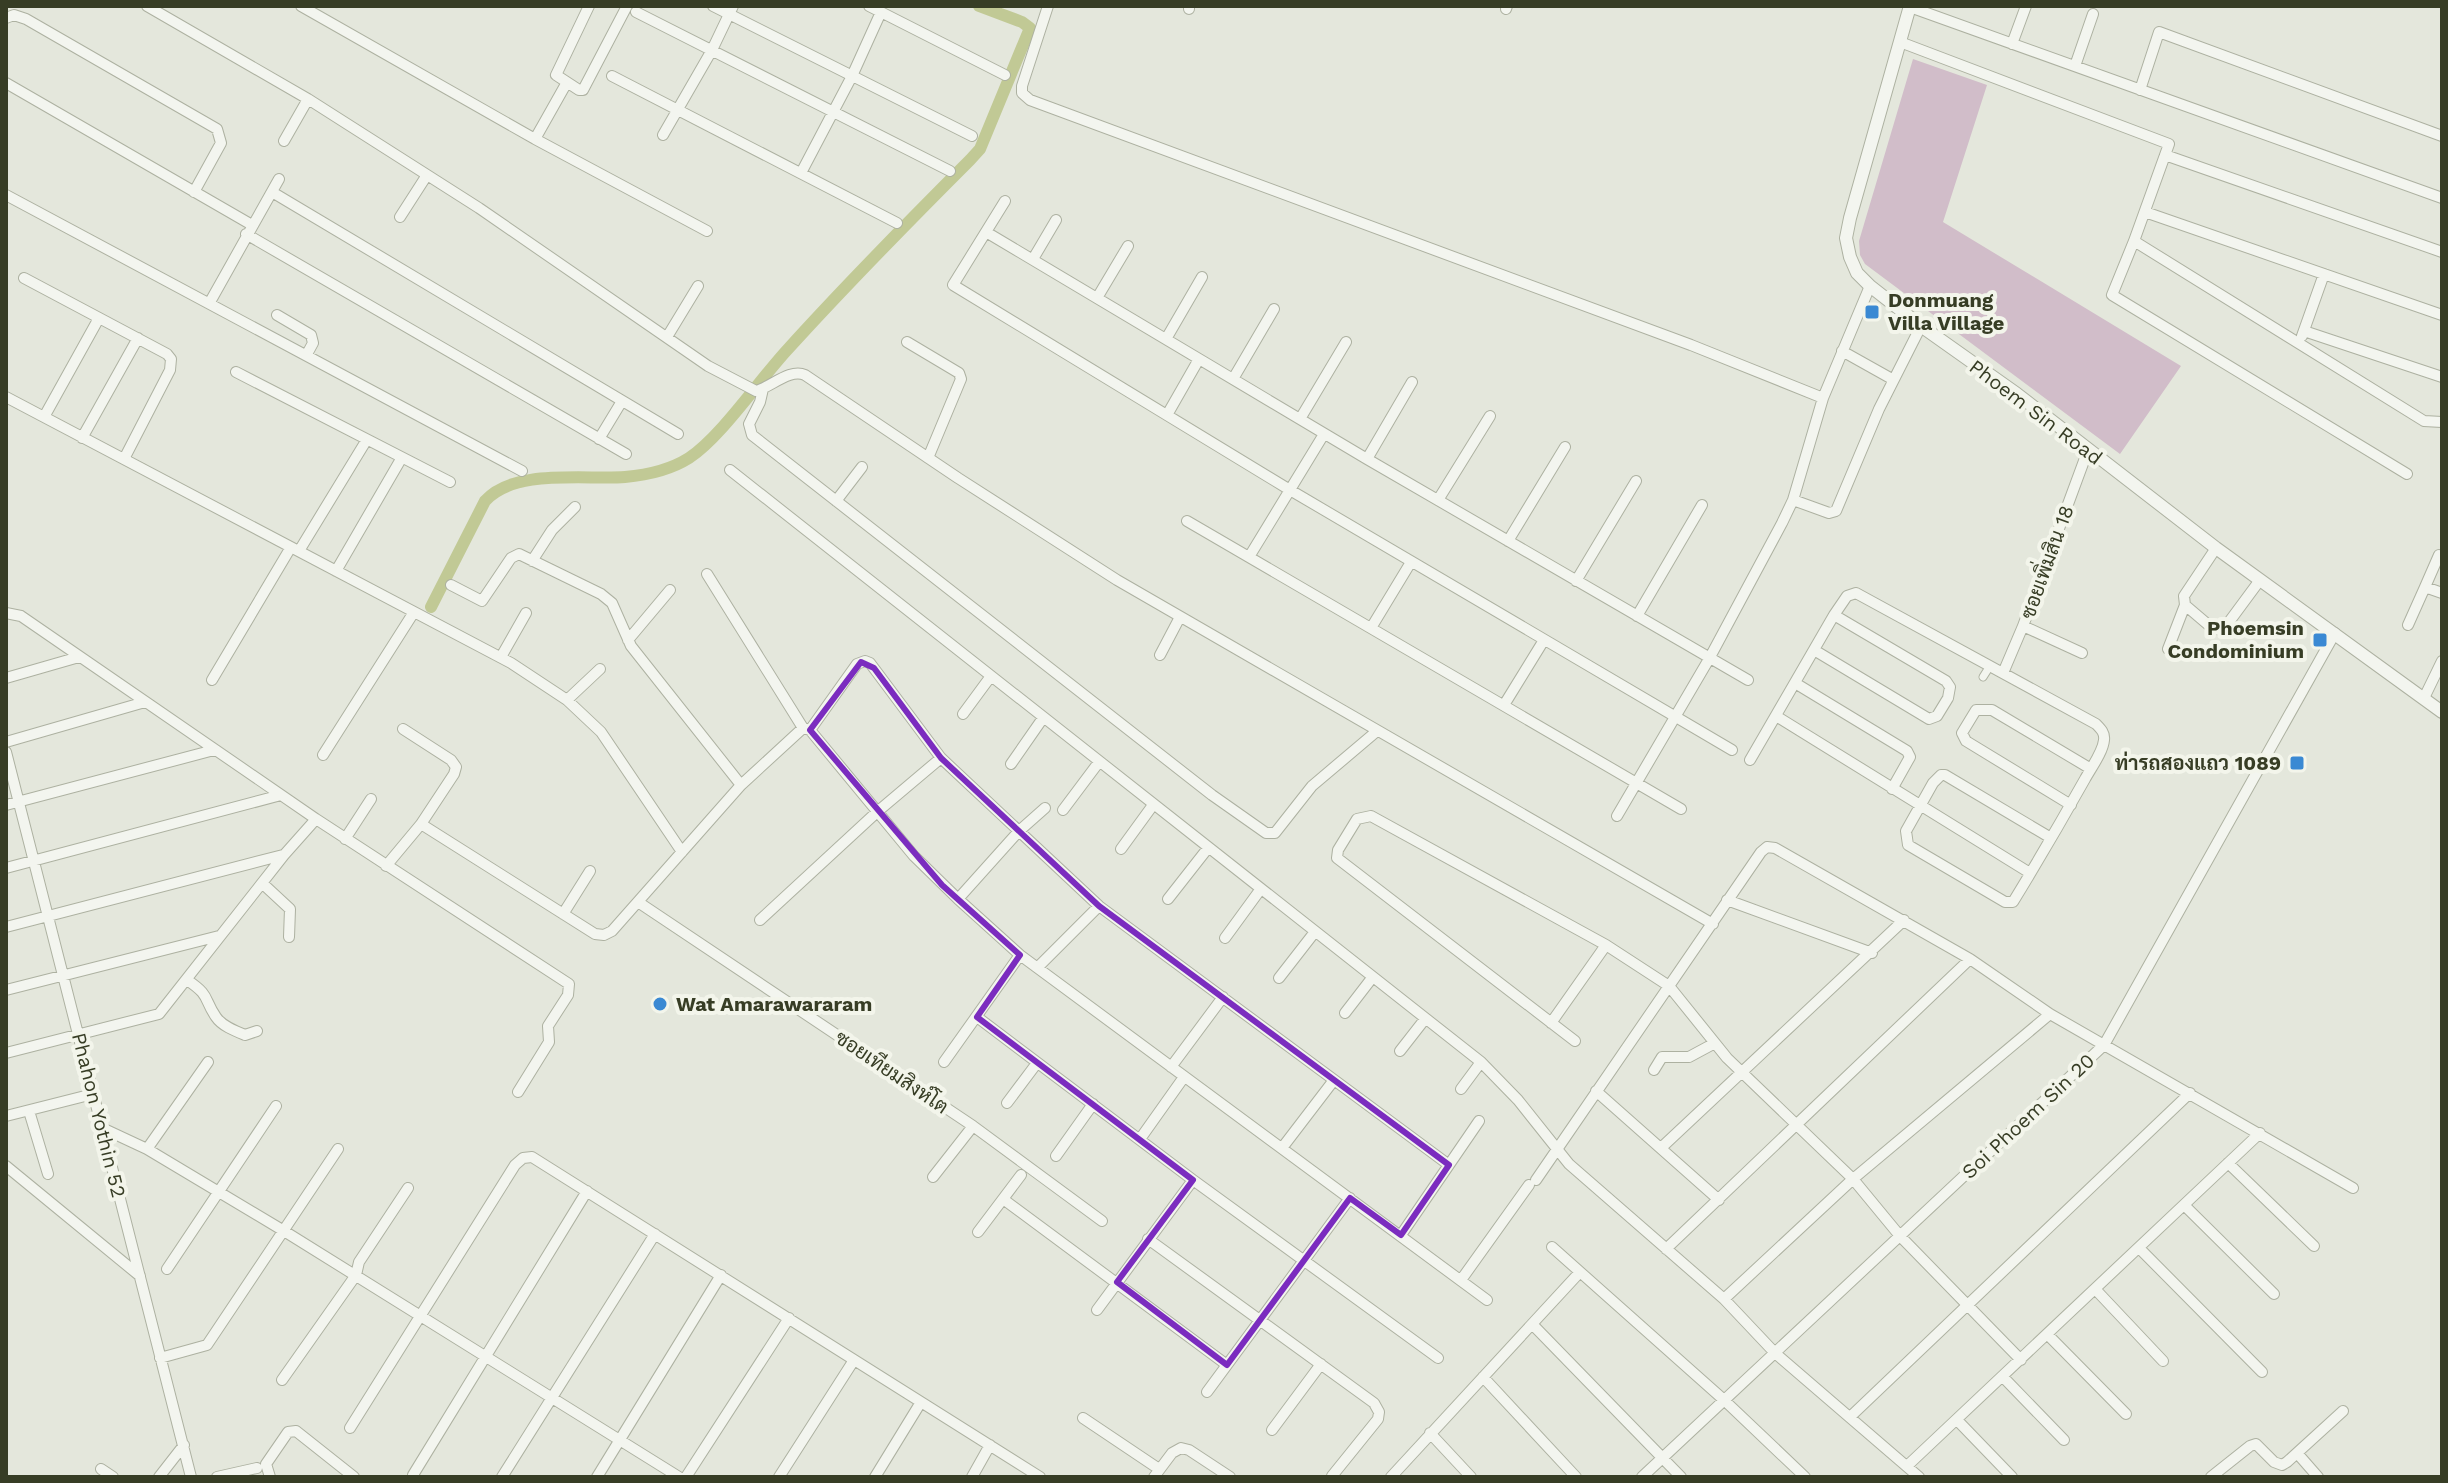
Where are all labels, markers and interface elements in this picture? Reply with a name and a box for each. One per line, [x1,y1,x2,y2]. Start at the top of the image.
place label: Donmuang Villa Village [1888,288,2004,335]
marker: Donmuang Villa Village [1863,303,1881,321]
street label: Phoem Sin Road [1965,354,2107,470]
street label: ซอยเพิ่มสิน 18 [2011,500,2079,622]
place label: Phoemsin Condominium [2167,616,2304,663]
marker: Phoemsin Condominium [2311,631,2329,649]
place label: ท่ารถสองแถว 1089 [2115,751,2281,775]
marker: ท่ารถสองแถว 1089 [2288,754,2306,772]
place label: Wat Amarawararam [676,992,872,1016]
marker: Wat Amarawararam [651,995,669,1013]
street label: ซอยเทียมสิงห์โต [831,1024,954,1119]
street label: Phahon Yothin 52 [67,1030,131,1200]
street label: Soi Phoem Sin 20 [1957,1048,2099,1184]

